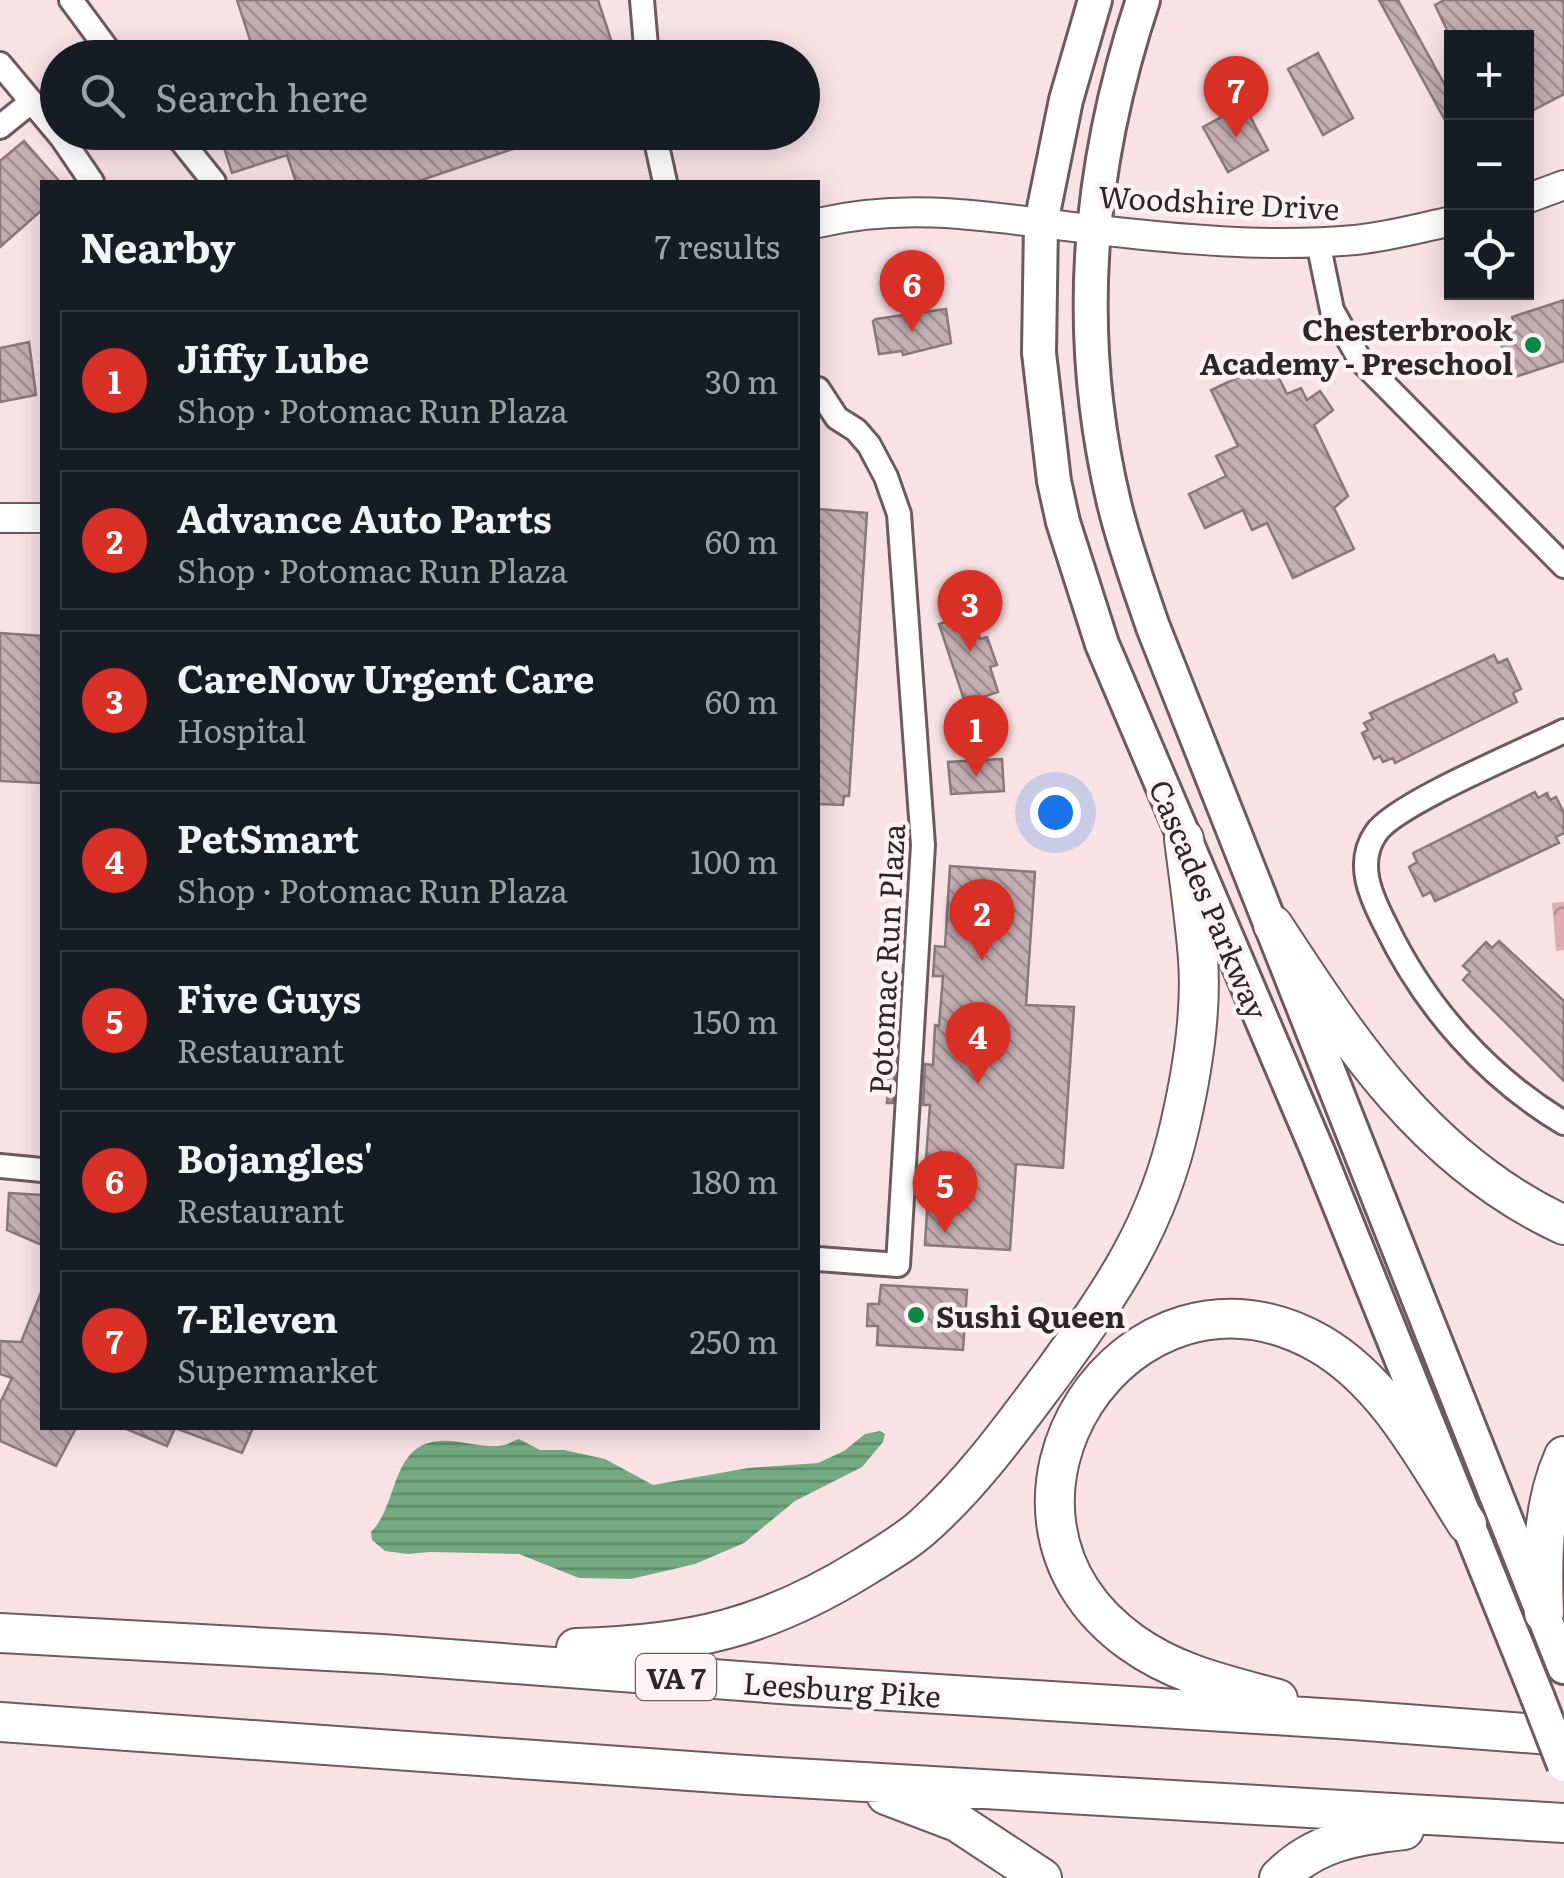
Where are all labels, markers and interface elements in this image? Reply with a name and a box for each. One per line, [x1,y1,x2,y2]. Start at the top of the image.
map controls [1444,30,1534,300]
button: + [1444,30,1534,120]
search box [40,40,820,150]
pin: 7 [1204,56,1268,138]
text: Search here [155,67,368,124]
icon: search [75,68,130,123]
button: − [1444,120,1534,210]
street label: Woodshire Drive [1097,173,1341,229]
button: locate [1444,210,1534,300]
text: Nearby [80,214,236,276]
text: 7 results [655,221,780,269]
pin: 6 [880,250,944,332]
place label: Chesterbrook Academy - Preschool [1200,306,1514,384]
text: Jiffy Lube [177,328,369,385]
marker: Chesterbrook Academy - Preschool [1522,334,1544,356]
text: 1 [108,356,121,404]
text: 30 m [705,356,778,404]
text: Shop · Potomac Run Plaza [177,385,568,433]
text: Advance Auto Parts [177,488,552,545]
text: 2 [106,516,123,564]
text: 60 m [705,516,778,564]
text: Shop · Potomac Run Plaza [177,545,568,593]
pin: 3 [938,570,1002,652]
text: CareNow Urgent Care [177,648,595,705]
text: 3 [106,676,123,724]
text: 60 m [705,676,778,724]
pin: 1 [944,694,1008,777]
text: Hospital [177,705,306,753]
street label: Cascades Parkway [1140,772,1281,1026]
your location [1030,787,1081,838]
text: PetSmart [177,808,359,865]
street label: Potomac Run Plaza [856,822,914,1095]
text: 4 [105,836,124,884]
text: 100 m [691,836,778,884]
text: Shop · Potomac Run Plaza [177,865,568,913]
pin: 2 [950,878,1014,961]
text: Five Guys [177,968,361,1025]
text: 5 [106,996,123,1044]
text: 150 m [693,996,778,1044]
pin: 4 [946,1002,1010,1084]
text: Restaurant [177,1025,344,1073]
text: Bojangles' [177,1128,373,1185]
pin: 5 [912,1150,978,1233]
text: 6 [105,1156,124,1204]
text: 180 m [691,1156,778,1204]
text: Restaurant [177,1185,344,1233]
text: 7-Eleven [177,1288,338,1345]
place label: Sushi Queen [936,1293,1126,1337]
marker: Sushi Queen [905,1304,927,1326]
text: 7 [106,1316,123,1364]
text: 250 m [690,1316,778,1364]
text: Supermarket [177,1345,378,1393]
road number: VA 7 [636,1654,716,1700]
street label: Leesburg Pike [742,1659,942,1717]

